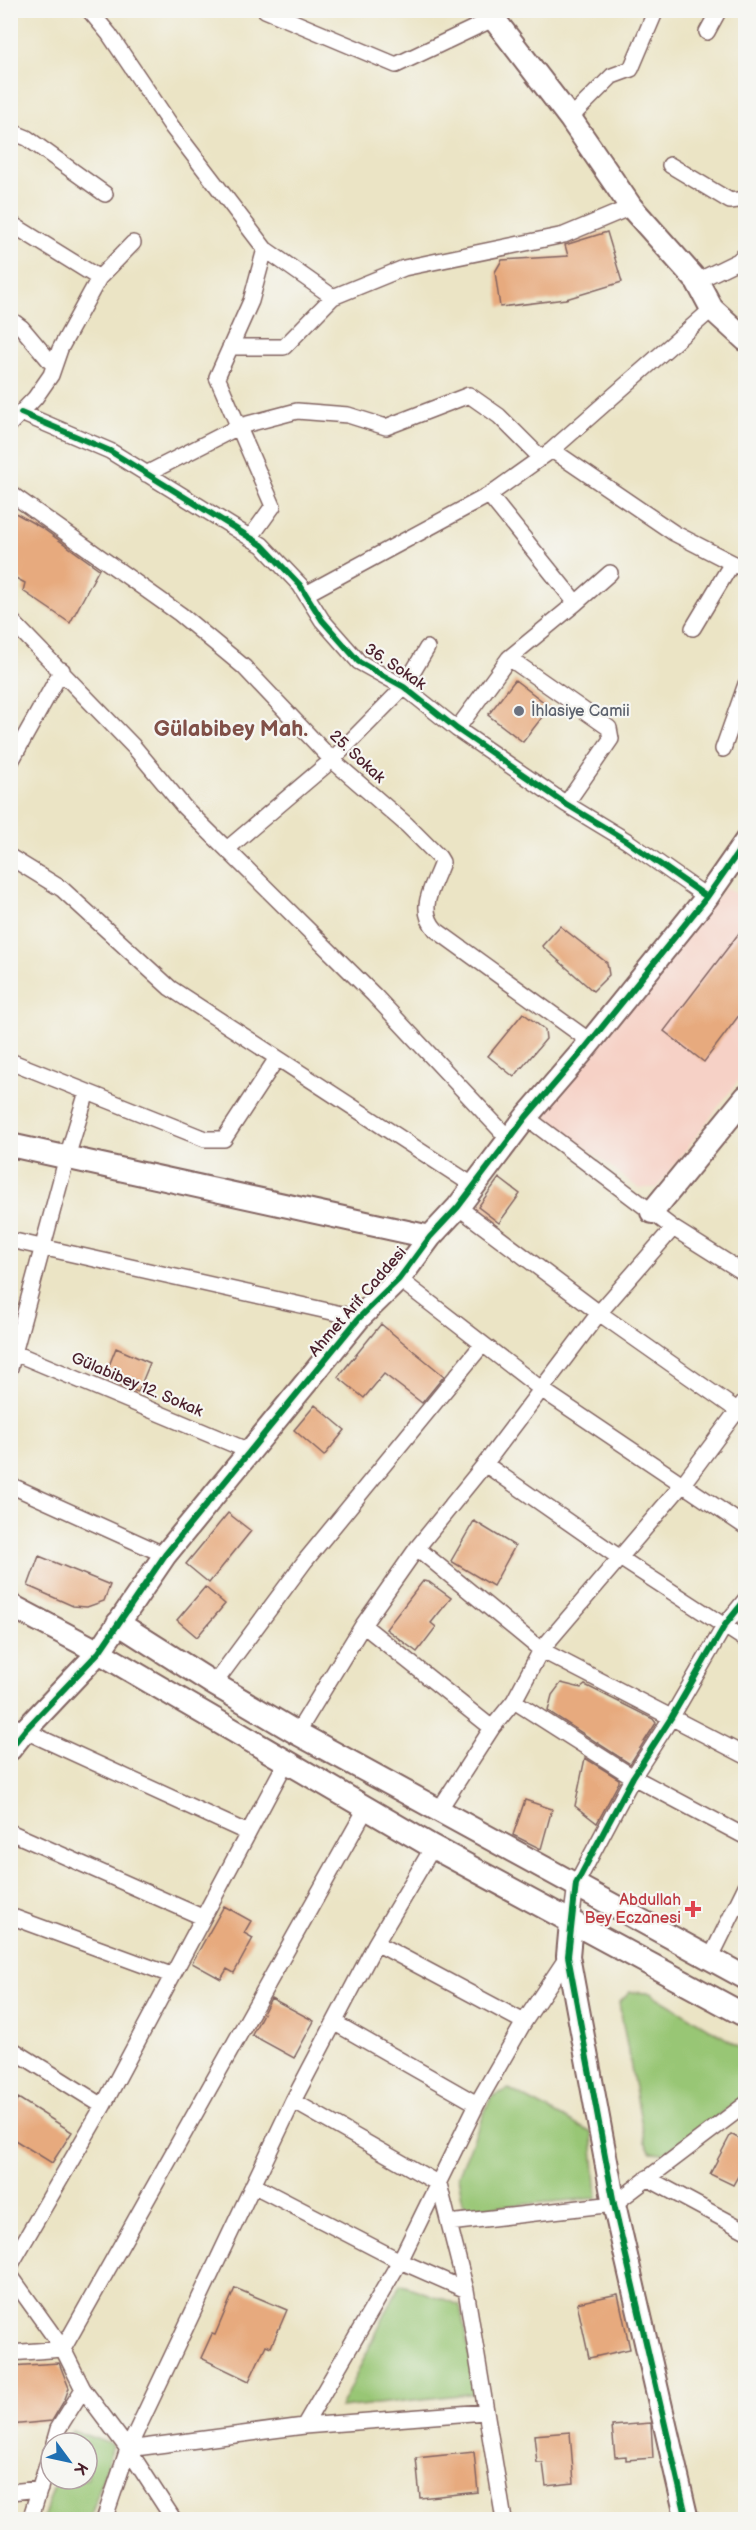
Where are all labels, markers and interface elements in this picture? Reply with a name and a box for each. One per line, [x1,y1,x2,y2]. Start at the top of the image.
street label: 36. Sokak [361,640,429,695]
place label: İhlasiye Camii [531,700,630,721]
marker: İhlasiye Camii [512,704,526,718]
district label: Gülabibey Mah. [154,716,308,743]
street label: 25. Sokak [325,727,389,788]
street label: Ahmet Arif Caddesi [305,1243,411,1361]
street label: Gülabibey 12. Sokak [68,1349,206,1421]
place label: Abdullah Bey Eczanesi [584,1891,681,1928]
marker: Abdullah Bey Eczanesi [686,1902,700,1916]
north arrow [39,2431,99,2491]
text: K [69,2459,91,2478]

